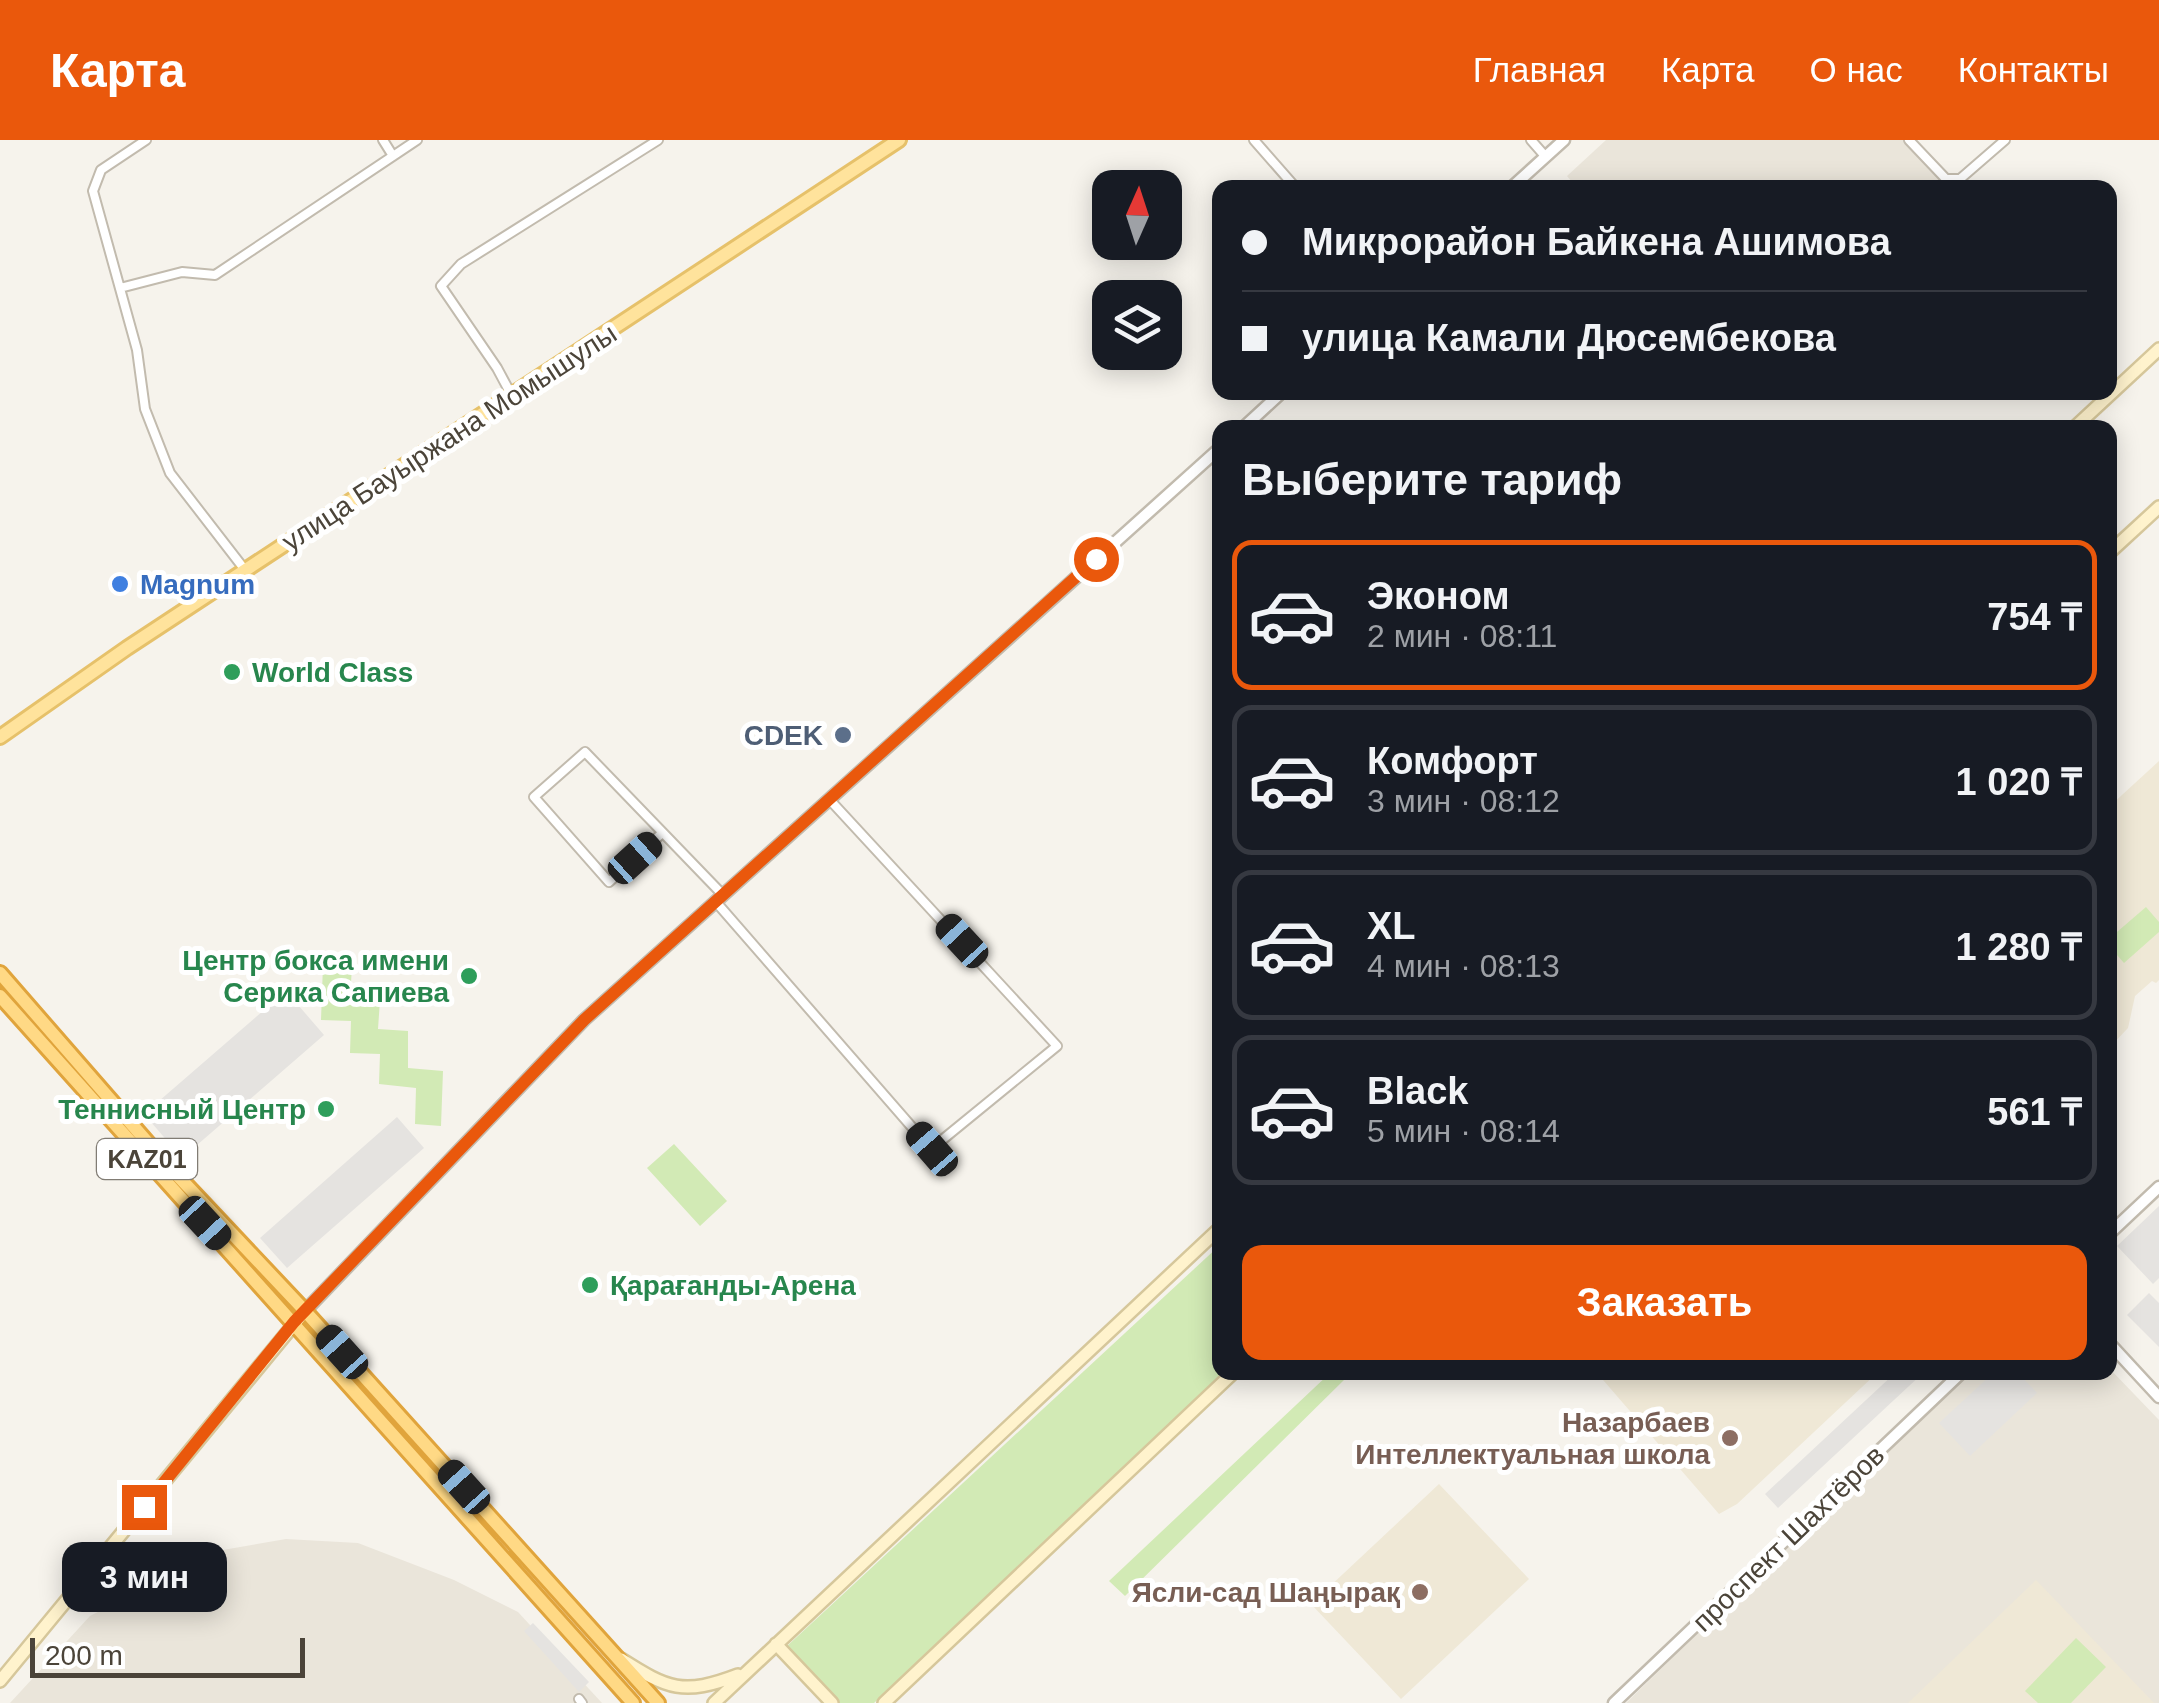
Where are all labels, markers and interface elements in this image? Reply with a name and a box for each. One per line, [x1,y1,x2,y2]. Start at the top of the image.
text: Карта [50,44,185,97]
text: Главная [1473,50,1606,89]
text: Карта [1661,50,1755,89]
text: О нас [1810,50,1903,89]
text: Контакты [1958,50,2109,89]
north arrow [1092,170,1182,260]
map controls [1092,170,1182,370]
text: Микрорайон Байкена Ашимова [1302,221,1891,263]
button: layers [1092,280,1182,370]
text: улица Камали Дюсембекова [1302,317,1836,359]
street label: улица Бауыржана Момышулы [276,318,622,557]
text: Выберите тариф [1242,454,1622,505]
route start [1074,537,1119,582]
place label: Magnum [140,569,255,600]
icon: car [1247,570,1337,660]
marker: Magnum [109,573,131,595]
text: Эконом [1367,575,1510,617]
text: 754 ₸ [1987,596,2082,638]
text: 2 мин · 08:11 [1367,618,1557,654]
place label: World Class [252,657,413,688]
marker: World Class [221,661,243,683]
place label: CDEK [744,720,823,751]
marker: CDEK [832,724,854,746]
icon: car [1247,735,1337,825]
text: Комфорт [1367,740,1538,782]
text: 1 020 ₸ [1956,761,2082,803]
text: 3 мин · 08:12 [1367,783,1560,819]
car [603,827,667,889]
icon: car [1247,900,1337,990]
text: XL [1367,905,1416,947]
car [931,909,993,973]
text: 1 280 ₸ [1956,926,2082,968]
place label: Центр бокса имени Серика Сапиева [182,945,449,1008]
text: 4 мин · 08:13 [1367,948,1560,984]
marker: Центр бокса имени Серика Сапиева [458,965,480,987]
icon: car [1247,1065,1337,1155]
text: Black [1367,1070,1468,1112]
text: 561 ₸ [1987,1091,2082,1133]
place label: Теннисный Центр [58,1094,306,1125]
marker: Теннисный Центр [315,1098,337,1120]
text: 5 мин · 08:14 [1367,1113,1560,1149]
car [901,1117,963,1181]
road number: KАZ01 [97,1139,197,1179]
car [174,1191,236,1255]
button: Заказать [1242,1245,2087,1360]
place label: Қарағанды-Арена [610,1270,856,1301]
marker: Қарағанды-Арена [579,1274,601,1296]
car [311,1320,373,1384]
place label: Назарбаев Интеллектуальная школа [1355,1407,1710,1470]
marker: Назарбаев Интеллектуальная школа [1719,1427,1741,1449]
street label: проспект Шахтёров [1686,1439,1890,1638]
car [433,1455,495,1519]
route end [122,1485,167,1530]
callout: 3 мин [62,1542,226,1612]
text: 3 мин [100,1559,189,1595]
place label: Ясли-сад Шаңырақ [1132,1577,1401,1608]
marker: Ясли-сад Шаңырақ [1409,1581,1431,1603]
scale bar [30,1633,305,1678]
text: 200 m [45,1640,123,1671]

